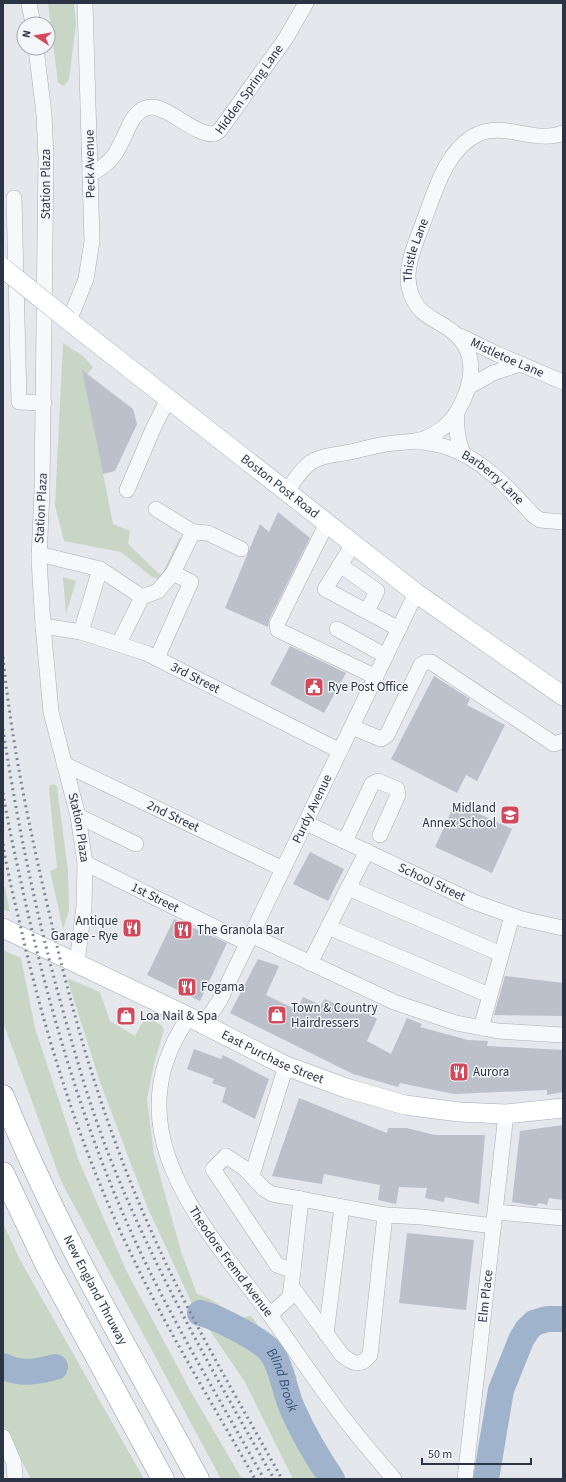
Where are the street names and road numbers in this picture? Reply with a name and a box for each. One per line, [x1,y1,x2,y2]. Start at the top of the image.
street label: Hidden Spring Lane [211,41,288,138]
street label: Peck Avenue [80,130,100,198]
street label: Station Plaza [37,149,55,219]
street label: Thistle Lane [399,216,433,282]
street label: Mistletoe Lane [467,333,547,382]
street label: Barberry Lane [458,446,528,509]
street label: Boston Post Road [237,450,323,523]
street label: Station Plaza [30,472,52,544]
street label: 3rd Street [167,658,224,698]
street label: Purdy Avenue [288,771,336,846]
street label: Station Plaza [63,791,94,864]
street label: 2nd Street [144,796,203,837]
street label: School Street [395,859,469,906]
street label: 1st Street [128,878,182,917]
street label: East Purchase Street [218,1026,327,1088]
street label: Theodore Fremd Avenue [184,1203,277,1321]
street label: New England Thruway [59,1232,132,1348]
street label: Elm Place [474,1269,497,1323]

